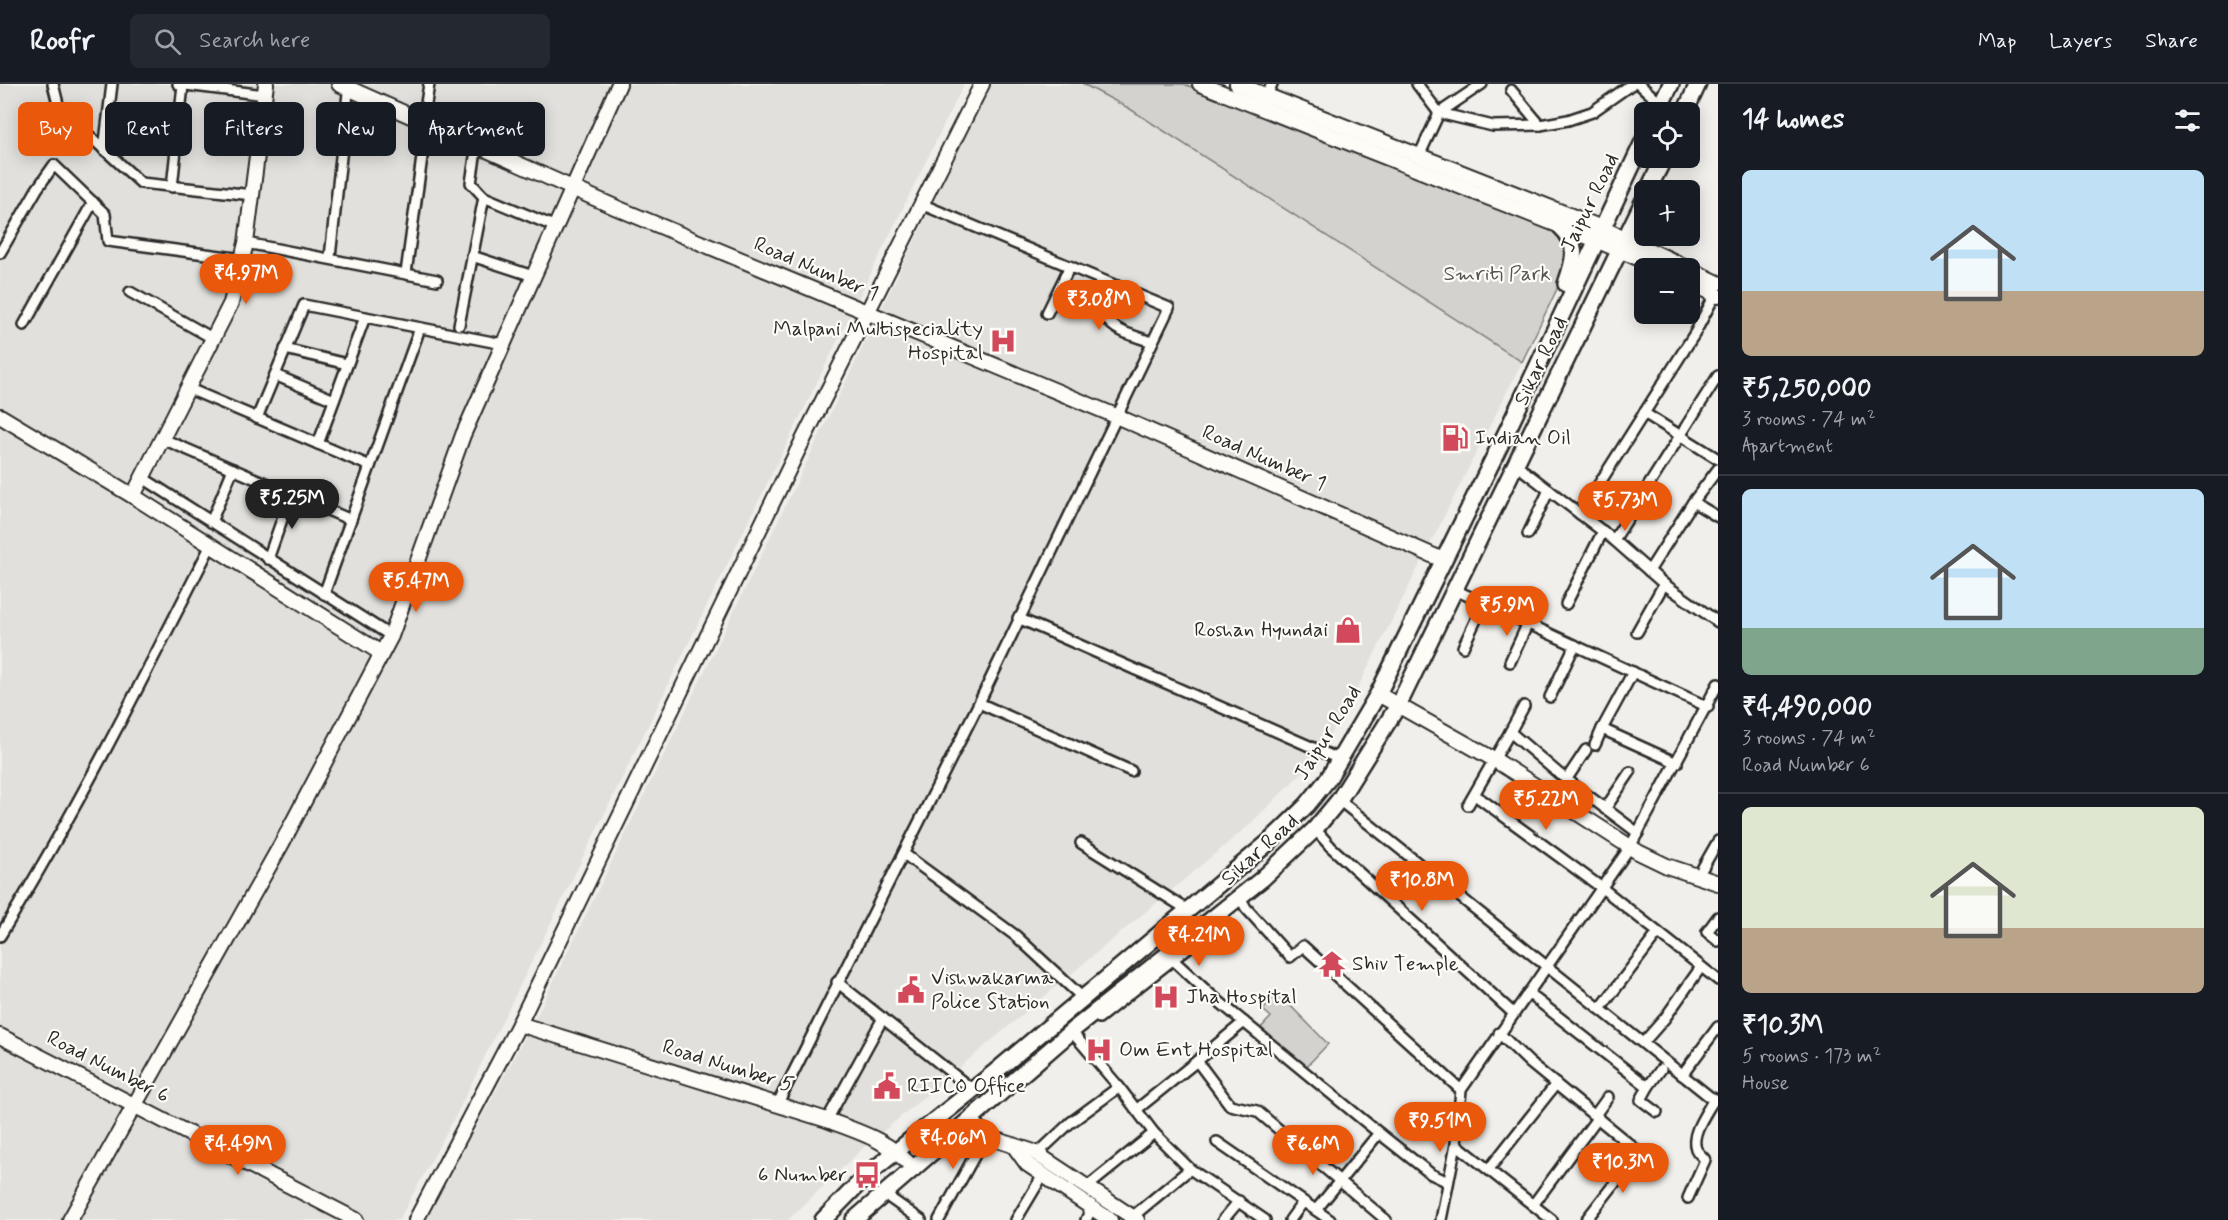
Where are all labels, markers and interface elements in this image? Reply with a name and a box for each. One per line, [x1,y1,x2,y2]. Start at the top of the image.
search box [130,14,550,68]
text: Roofr [30,23,94,60]
icon: search [151,25,184,58]
text: Search here [199,27,310,55]
text: Map [1978,27,2016,55]
text: Layers [2049,27,2112,55]
text: Share [2145,27,2198,55]
chip: Buy [18,102,93,156]
chip: Rent [105,102,192,156]
chip: Filters [204,102,304,156]
chip: New [316,102,396,156]
chip: Apartment [408,102,545,156]
map controls [1634,102,1700,324]
button: locate [1634,102,1700,168]
text: 14 homes [1742,103,1844,137]
icon: filters [2171,104,2204,137]
street label: Jaipur Road [1554,149,1626,257]
button: + [1634,180,1700,246]
icon: home [1919,209,2027,317]
street label: Road Number 1 [749,230,883,308]
pin: ₹4.97M [197,254,295,305]
button: − [1634,258,1700,324]
text: ₹4.97M [214,260,278,287]
park label: Smriti Park [1443,260,1551,288]
pin: ₹3.08M [1050,280,1148,331]
text: ₹3.08M [1067,286,1131,313]
street label: Sikar Road [1507,312,1575,410]
place label: Malpani Multispeciality Hospital [773,315,983,367]
hospital icon: Malpani Multispeciality Hospital [988,326,1018,356]
text: ₹5,250,000 [1742,372,1871,406]
text: 3 rooms · 74 m² [1742,406,1876,433]
street label: Road Number 1 [1198,418,1330,498]
fuel station icon: Indian Oil [1440,423,1470,453]
place label: Indian Oil [1475,424,1571,452]
text: Apartment [1742,433,1833,460]
pin: ₹5.25M [243,479,341,530]
pin: ₹5.73M [1576,481,1674,532]
text: ₹5.25M [259,485,325,512]
text: ₹5.73M [1592,487,1658,514]
icon: home [1919,528,2027,636]
pin: ₹5.47M [367,562,465,613]
text: ₹5.47M [383,568,449,595]
pin: ₹5.9M [1465,586,1549,637]
text: ₹5.9M [1480,592,1534,619]
shop icon: Roshan Hyundai [1333,615,1363,645]
place label: Roshan Hyundai [1194,616,1328,644]
street label: Jaipur Road [1288,680,1368,786]
text: ₹4,490,000 [1742,691,1872,725]
text: 3 rooms · 74 m² [1742,725,1876,752]
text: Road Number 6 [1742,752,1870,779]
pin: ₹5.22M [1497,780,1595,831]
text: ₹5.22M [1513,786,1579,813]
street label: Sikar Road [1215,808,1305,892]
icon: home [1919,846,2027,954]
pin: ₹10.8M [1373,861,1471,912]
text: ₹10.8M [1390,867,1454,894]
pin: ₹4.21M [1150,916,1248,967]
text: ₹4.21M [1167,922,1231,949]
temple icon: Shiv Temple [1317,949,1347,979]
place label: Shiv Temple [1352,950,1459,978]
place label: Vishwakarma Police Station [931,964,1054,1016]
public building icon: Vishwakarma Police Station [896,975,926,1005]
hospital icon: Jha Hospital [1151,982,1181,1012]
place label: Jha Hospital [1186,983,1297,1011]
text: ₹10.3M [1742,1009,1823,1043]
street label: Road Number 6 [42,1024,174,1110]
street label: Road Number 5 [659,1033,797,1099]
hospital icon: Om Ent Hospital [1084,1035,1114,1065]
place label: Om Ent Hospital [1119,1036,1273,1064]
text: 5 rooms · 173 m² [1742,1043,1881,1070]
text: House [1742,1070,1789,1097]
public building icon: RIICO Office [872,1071,902,1101]
place label: RIICO Office [907,1072,1026,1100]
pin: ₹9.51M [1391,1102,1489,1153]
text: ₹9.51M [1408,1108,1472,1135]
pin: ₹4.06M [904,1119,1002,1170]
pin: ₹4.49M [189,1125,287,1176]
text: ₹4.06M [919,1125,987,1152]
pin: ₹6.6M [1271,1125,1355,1176]
text: ₹4.49M [204,1131,272,1158]
text: ₹6.6M [1286,1131,1340,1158]
pin: ₹10.3M [1574,1143,1672,1194]
text: ₹10.3M [1592,1149,1654,1176]
bus stop icon: 6 Number [852,1160,882,1190]
place label: 6 Number [758,1161,847,1189]

